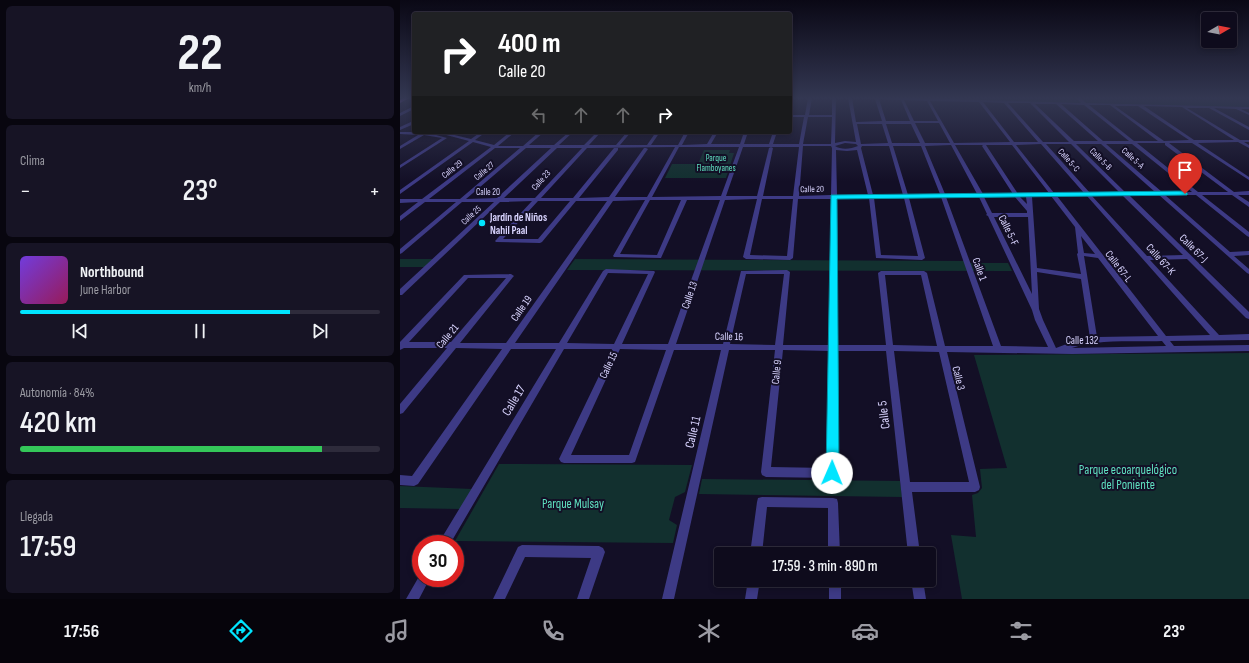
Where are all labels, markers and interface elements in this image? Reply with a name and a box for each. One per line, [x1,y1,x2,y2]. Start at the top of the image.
north arrow [1201,12,1237,48]
map controls [1201,12,1237,48]
text: 22 [177,22,223,85]
text: 400 m [498,27,561,60]
icon: right [432,28,484,80]
text: Calle 20 [498,61,546,82]
text: km/h [189,80,211,96]
icon: left [528,104,550,126]
icon: ahead [570,104,592,126]
icon: ahead [612,104,634,126]
icon: right [654,104,676,126]
street label: Calle 5-A [1119,145,1146,171]
street label: Calle 5-C [1055,146,1082,174]
street label: Calle 5-B [1087,146,1114,173]
text: Clima [20,153,45,169]
park label: Parque Flamboyanes [696,153,736,174]
pin [1168,153,1202,194]
street label: Calle 29 [440,158,465,181]
street label: Calle 27 [472,159,497,183]
icon: arrive [1174,159,1196,181]
street label: Calle 23 [529,168,553,193]
text: 23° [182,173,218,209]
text: − [20,178,31,205]
text: + [369,178,380,205]
street label: Calle 20 [800,184,824,195]
street label: Calle 20 [476,187,500,198]
street label: Calle 25 [459,203,484,227]
place label: Jardín de Niños Nahil Paal [489,211,547,237]
street label: Calle 5-F [996,213,1022,248]
marker: Jardín de Niños Nahil Paal [477,218,487,228]
street label: Calle 67-J [1177,231,1211,265]
street label: Calle 67-K [1143,241,1178,278]
street label: Calle 67-L [1102,248,1135,285]
street label: Calle 1 [969,256,990,283]
text: Northbound [80,263,144,282]
street label: Calle 13 [679,279,700,311]
text: June Harbor [80,282,131,298]
street label: Calle 19 [508,293,535,324]
icon: previous [69,320,91,342]
icon: pause [189,320,211,342]
icon: next [309,320,331,342]
street label: Calle 21 [433,321,461,351]
street label: Calle 16 [715,330,743,343]
street label: Calle 132 [1066,334,1099,347]
street label: Calle 15 [597,350,620,381]
street label: Calle 9 [769,359,784,385]
street label: Calle 3 [949,365,968,392]
street label: Calle 17 [499,382,530,419]
text: Autonomía · 84% [20,385,95,401]
street label: Calle 5 [874,400,894,430]
text: 420 km [20,405,97,441]
street label: Calle 11 [682,414,705,450]
position arrow [811,452,853,494]
park label: Parque ecoarquelógico del Poniente [1079,462,1177,493]
park label: Parque Mulsay [542,496,604,512]
text: Llegada [20,509,53,525]
text: 17:59 [20,529,76,565]
speed limit sign: 30 [412,535,464,587]
text: 17:59 · 3 min · 890 m [772,557,878,576]
icon: directions [227,617,255,645]
icon: music [383,617,411,645]
icon: phone [539,617,567,645]
icon: climate [695,617,723,645]
icon: car [851,617,879,645]
icon: filters [1007,617,1035,645]
text: 17:56 [64,621,99,642]
text: 23° [1163,621,1185,642]

